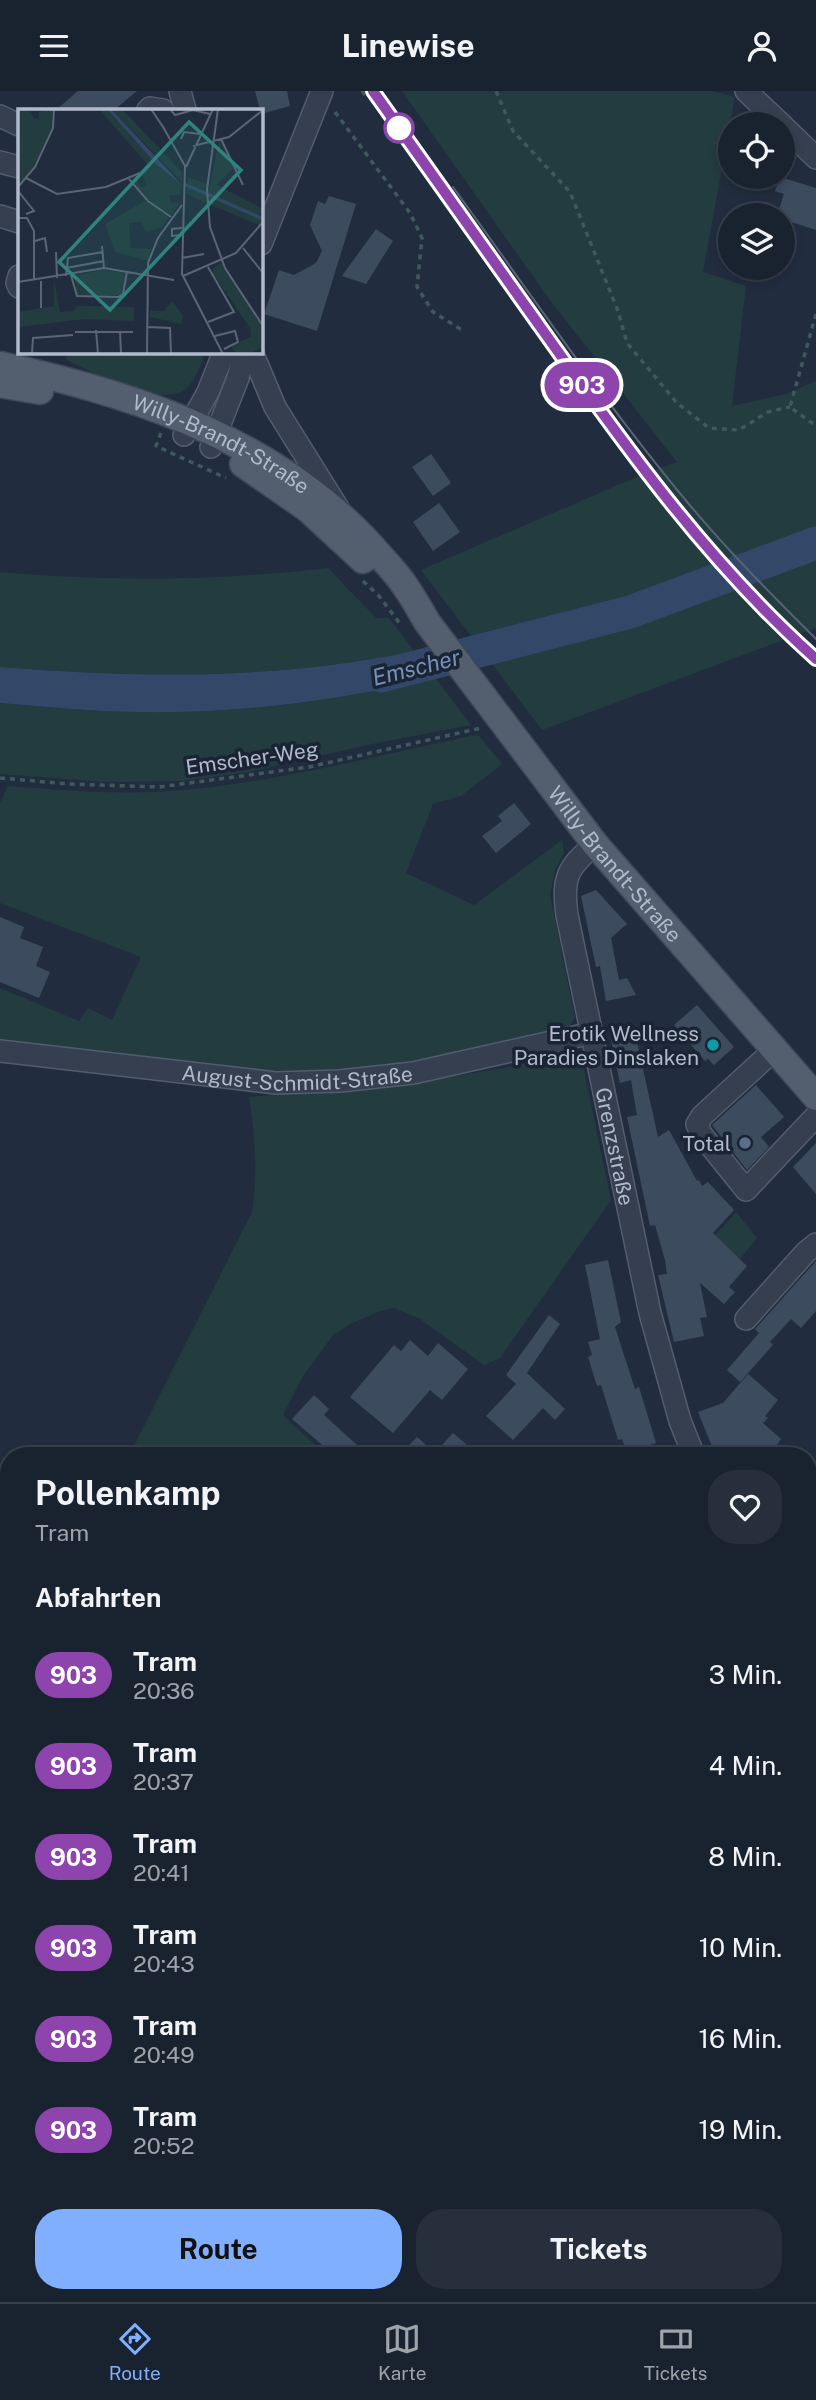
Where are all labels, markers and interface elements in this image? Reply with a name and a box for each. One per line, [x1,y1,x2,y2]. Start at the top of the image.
icon: menu [35,27,73,65]
text: Linewise [341,27,475,64]
icon: person [743,27,781,65]
inset map [18,109,262,353]
map controls [718,112,795,280]
button: locate [718,112,795,189]
unlabelled marker [384,113,414,143]
button: layers [718,203,795,280]
line badge: 903 [542,362,622,408]
text: 903 [558,371,606,399]
street label: Willy-Brandt-Straße [129,389,315,499]
water label: Emscher [369,643,463,691]
street label: Emscher-Weg [184,736,320,780]
street label: Willy-Brandt-Straße [543,781,687,947]
place label: Erotik Wellness Paradies Dinslaken [514,1021,699,1070]
marker: Erotik Wellness Paradies Dinslaken [705,1037,721,1053]
street label: August-Schmidt-Straße [181,1060,414,1096]
street label: Grenzstraße [591,1085,640,1208]
place label: Total [683,1131,731,1156]
marker: Total [737,1135,753,1151]
button: heart [708,1470,782,1544]
text: Pollenkamp [35,1474,221,1512]
text: Tram [35,1519,89,1546]
text: Abfahrten [35,1582,161,1613]
text: Tram [133,1646,197,1677]
text: 3 Min. [709,1659,782,1690]
text: 903 [50,1661,97,1689]
text: 20:36 [133,1677,195,1704]
text: Tram [133,1737,197,1768]
text: 4 Min. [709,1750,782,1781]
text: 903 [50,1752,97,1780]
text: 20:37 [133,1768,194,1795]
text: Tram [133,1828,197,1859]
text: 8 Min. [708,1841,782,1872]
text: 903 [50,1843,97,1871]
text: 20:41 [133,1859,190,1886]
text: Tram [133,1919,197,1950]
text: 10 Min. [699,1932,782,1963]
text: 903 [50,1934,97,1962]
text: 20:43 [133,1950,195,1977]
text: Tram [133,2010,197,2041]
text: 16 Min. [698,2023,782,2054]
text: 903 [50,2025,97,2053]
text: 20:49 [133,2041,195,2068]
text: Tram [133,2101,197,2132]
text: 19 Min. [698,2114,782,2145]
text: 903 [50,2116,97,2144]
text: 20:52 [133,2132,194,2159]
button: Route [35,2209,402,2289]
button: Tickets [416,2209,782,2289]
tab: Route [109,2320,161,2384]
tab: Karte [378,2320,426,2384]
tab: Tickets [644,2320,707,2384]

